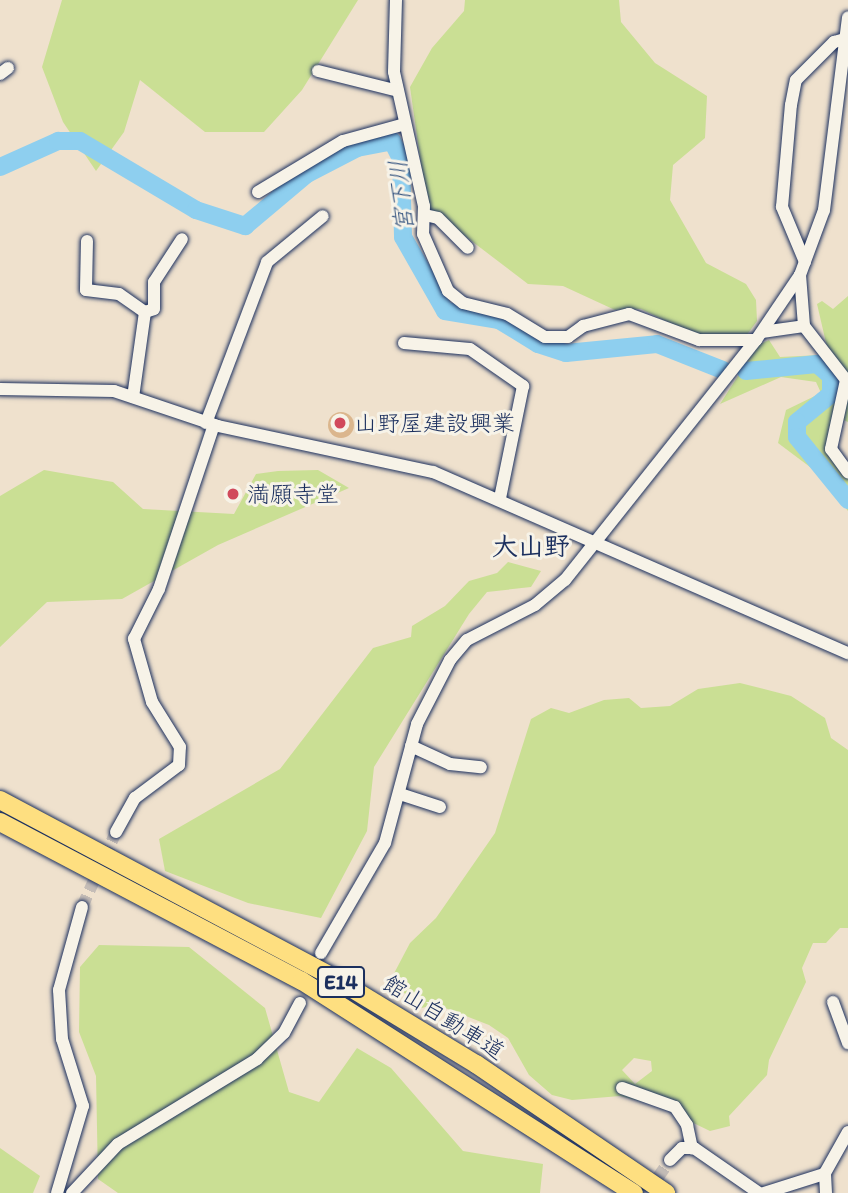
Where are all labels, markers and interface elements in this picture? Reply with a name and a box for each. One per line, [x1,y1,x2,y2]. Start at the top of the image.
water label: 宮下川 [383,159,419,233]
place label: 山野屋建設興業 [354,409,515,437]
marker: 山野屋建設興業 [332,415,348,431]
place label: 満願寺堂 [247,480,339,508]
marker: 満願寺堂 [225,486,241,502]
district label: 大山野 [492,531,570,563]
road number: E14 [316,964,366,1000]
street label: 館山自動車道 [378,969,510,1065]

